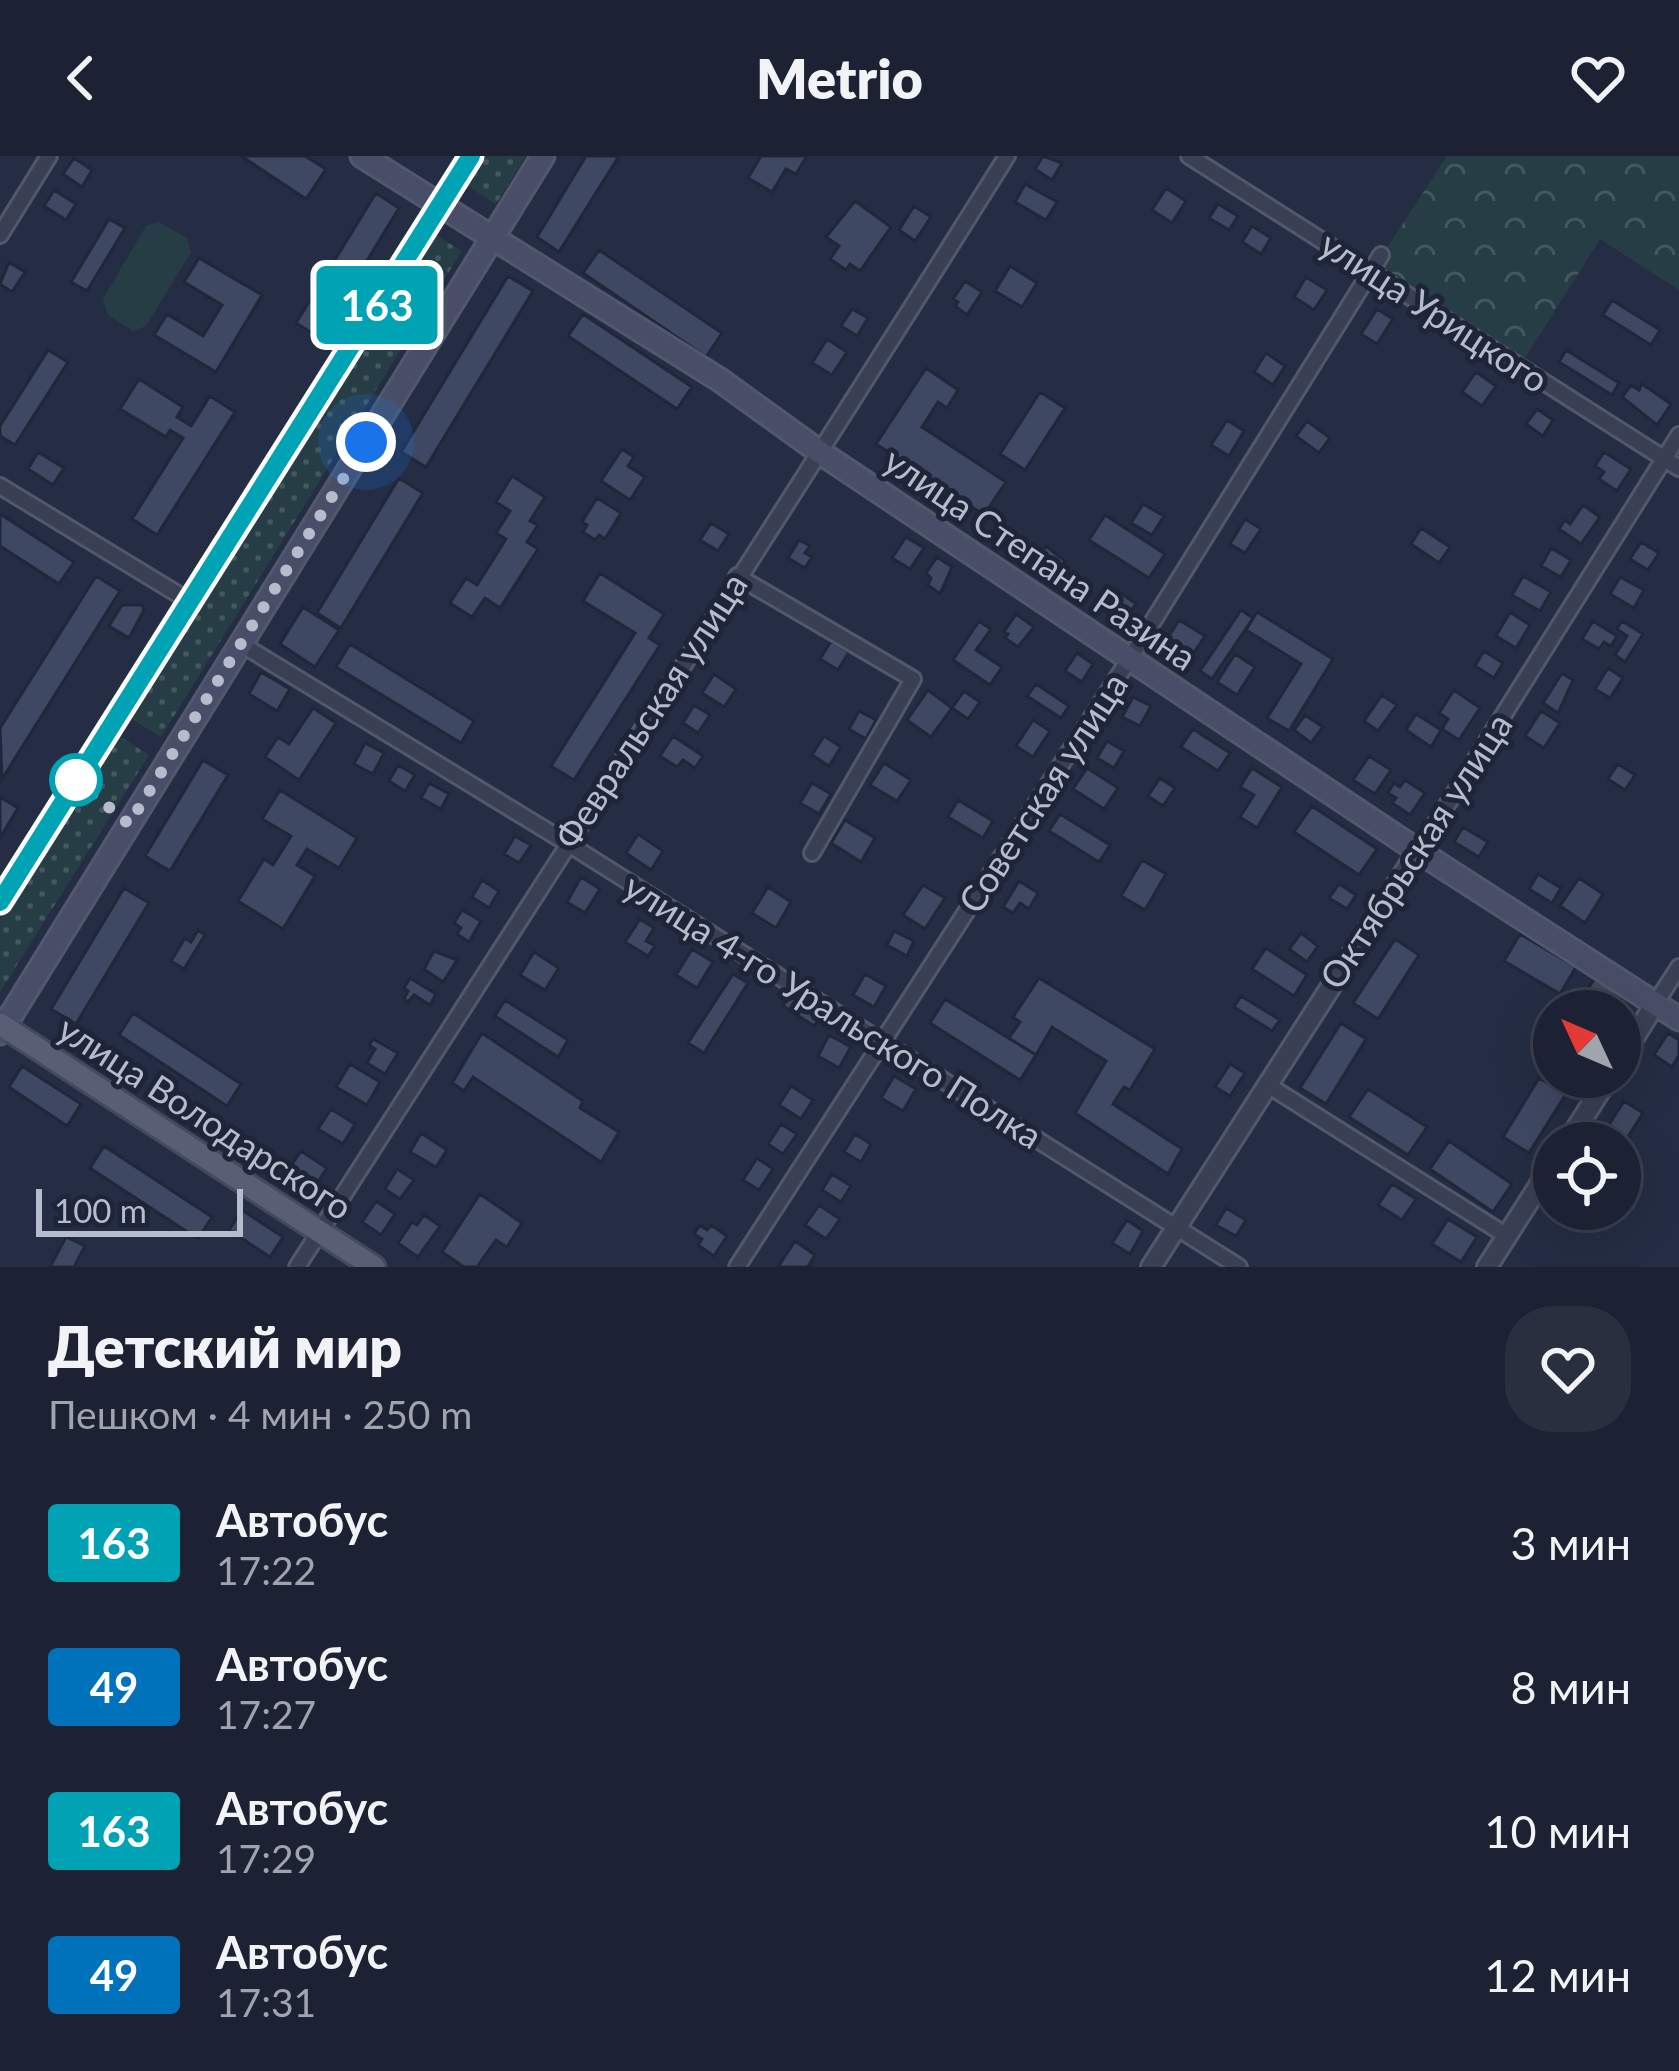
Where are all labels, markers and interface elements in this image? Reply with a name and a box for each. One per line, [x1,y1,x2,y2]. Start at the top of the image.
icon: back [48,45,114,111]
icon: heart [1565,45,1631,111]
text: Metrio [756,46,923,111]
street label: улица Урицкого [1312,221,1557,401]
line badge: 163 [308,266,446,344]
text: 163 [340,280,414,330]
your location [336,412,396,472]
street label: улица Степана Разина [876,437,1205,679]
street label: Февральская улица [545,564,756,857]
street label: Советская улица [948,664,1136,921]
street label: Октябрьская улица [1310,704,1521,997]
unlabelled marker [51,755,101,805]
street label: улица 4-го Уральского Полка [616,863,1051,1157]
north arrow [1533,990,1641,1098]
map controls [1533,990,1641,1230]
street label: улица Володарского [50,1006,361,1229]
button: locate [1533,1122,1641,1230]
scale bar [36,1183,243,1236]
text: 100 m [54,1190,147,1230]
button: heart [1505,1306,1631,1432]
text: Детский мир [48,1312,402,1380]
text: Пешком · 4 мин · 250 m [48,1391,472,1437]
text: Автобус [216,1493,388,1547]
text: 3 мин [1510,1516,1631,1570]
text: 163 [77,1518,151,1568]
text: 17:22 [216,1547,316,1593]
text: Автобус [216,1637,388,1691]
text: 8 мин [1510,1660,1631,1714]
text: 49 [90,1662,138,1712]
text: 17:27 [216,1691,316,1737]
text: Автобус [216,1781,388,1835]
text: 10 мин [1484,1804,1631,1858]
text: 163 [77,1806,151,1856]
text: 17:29 [216,1835,316,1881]
text: Автобус [216,1925,388,1979]
text: 12 мин [1484,1948,1631,2002]
text: 49 [90,1950,138,2000]
text: 17:31 [216,1979,316,2025]

